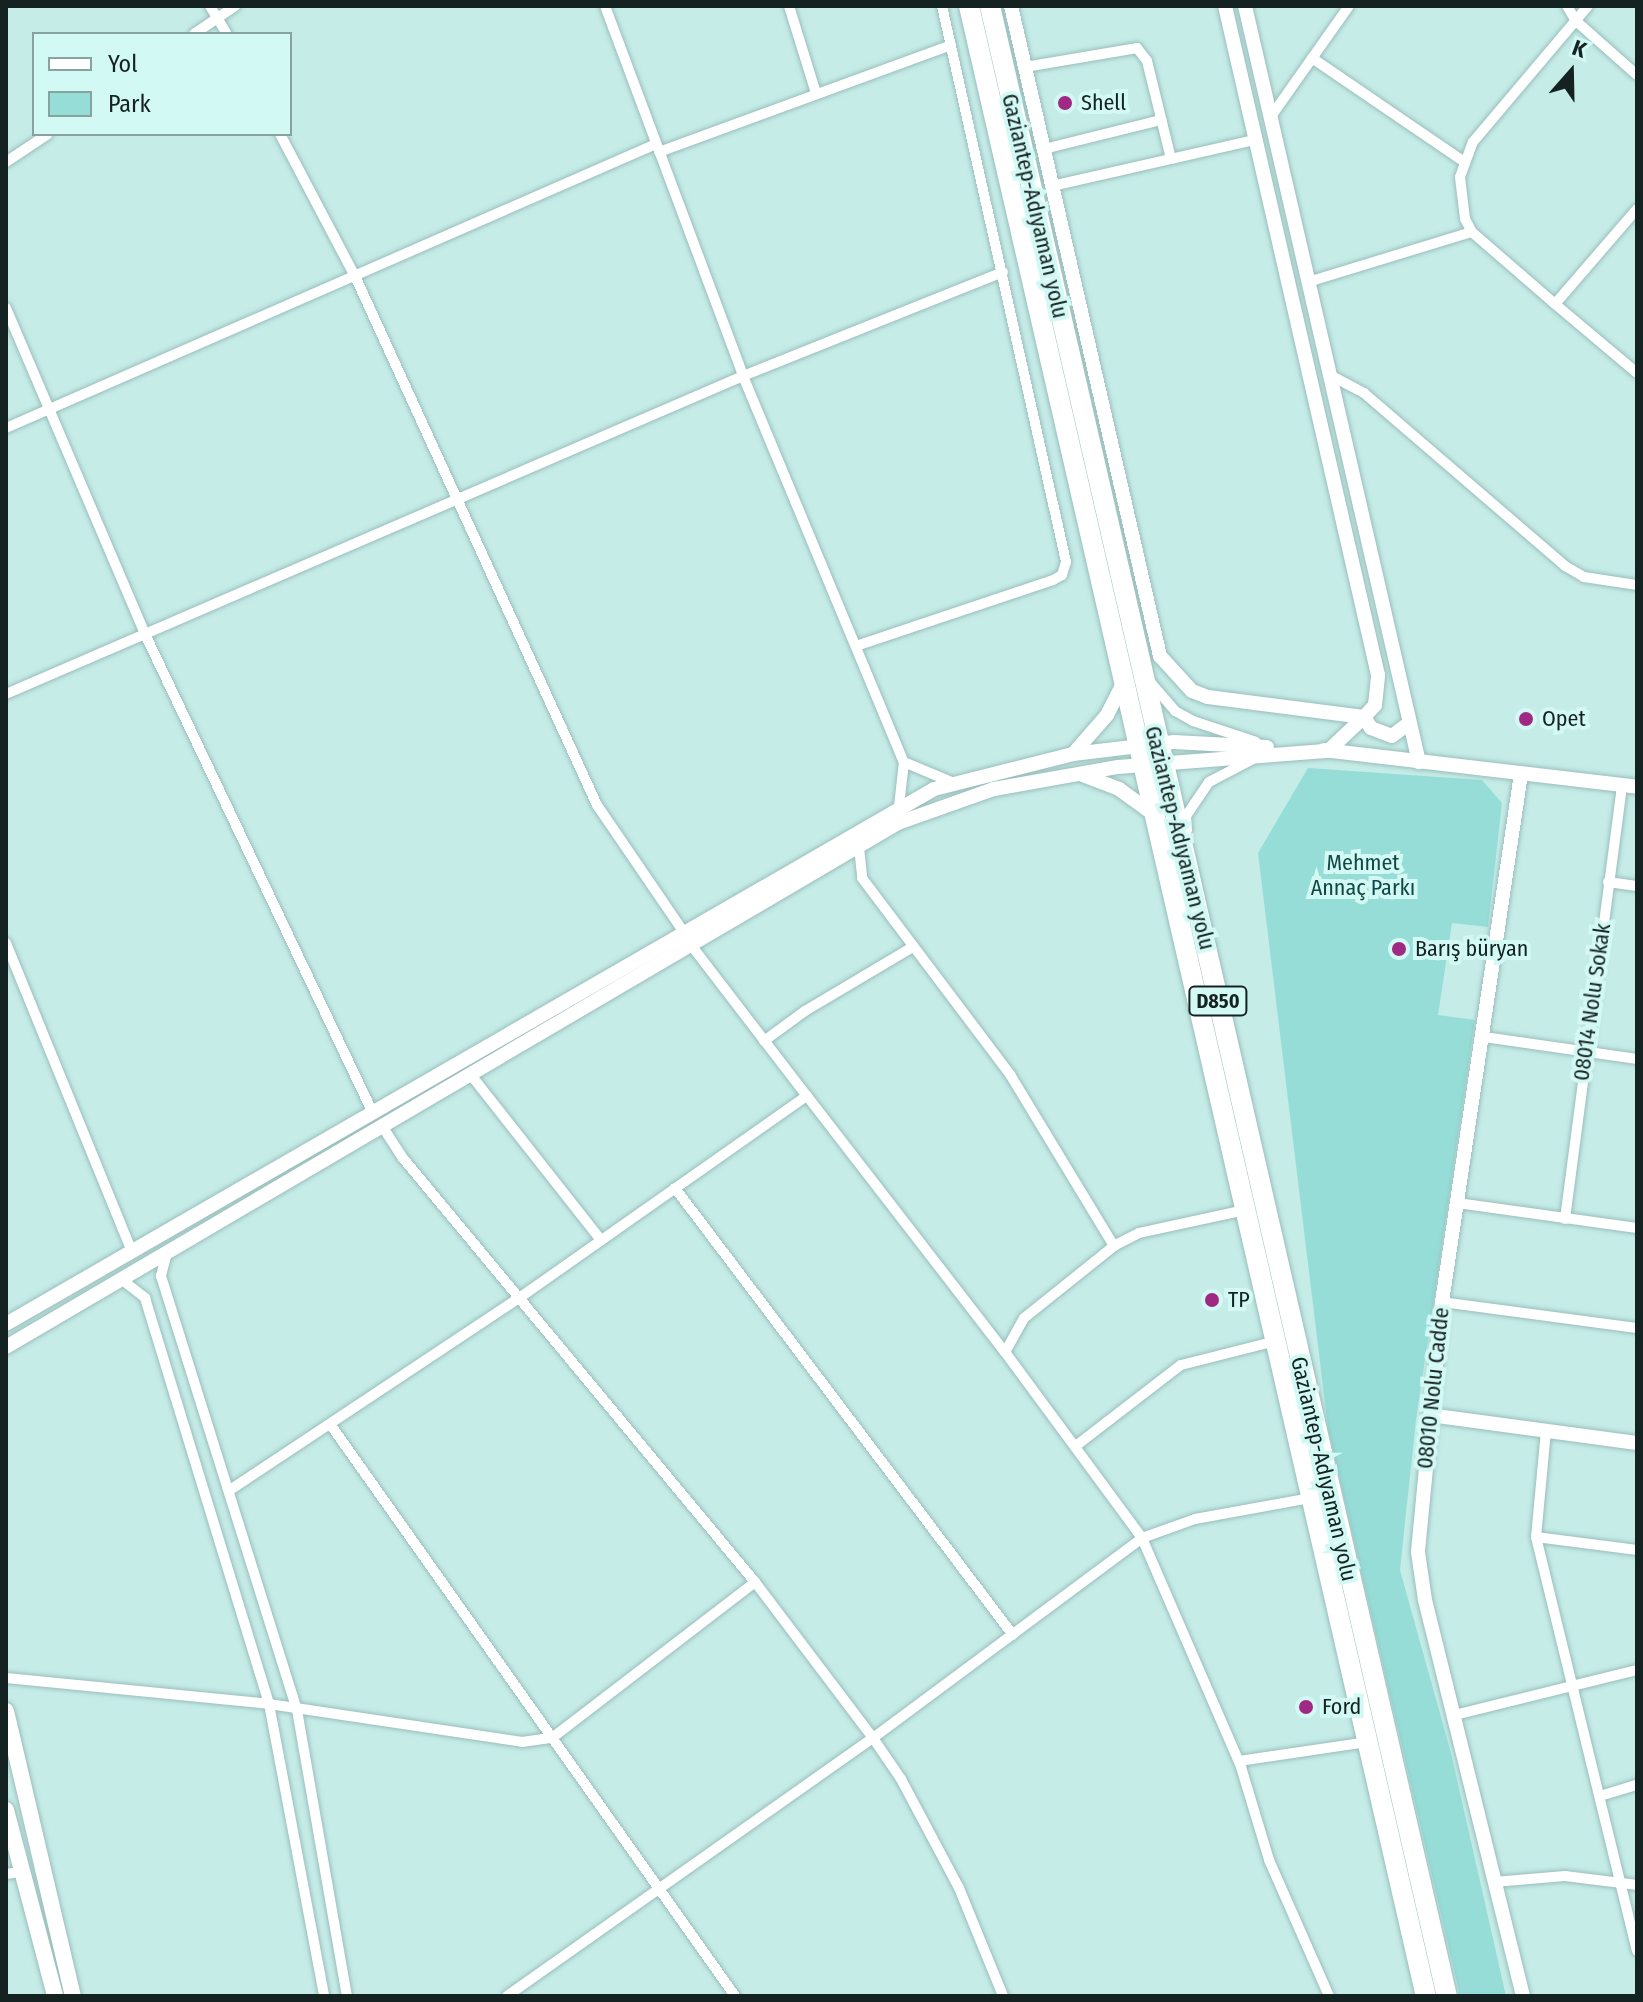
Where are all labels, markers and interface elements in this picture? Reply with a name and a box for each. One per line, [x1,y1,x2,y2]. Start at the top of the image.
legend [32,32,292,136]
north arrow [1531,32,1611,112]
text: K [1569,34,1590,64]
text: Yol [108,50,138,78]
text: Park [108,90,151,118]
place label: Shell [1081,90,1126,116]
street label: Gaziantep-Adıyaman yolu [996,91,1074,321]
marker: Shell [1056,94,1074,112]
place label: Opet [1542,706,1586,732]
marker: Opet [1517,710,1535,728]
street label: Gaziantep-Adıyaman yolu [1139,723,1221,953]
park label: Mehmet Annaç Parkı [1311,849,1415,900]
street label: 08014 Nolu Sokak [1568,922,1616,1082]
place label: Barış büryan [1415,936,1528,962]
marker: Barış büryan [1390,940,1408,958]
road number: D850 [1188,985,1248,1017]
place label: TP [1228,1287,1250,1313]
marker: TP [1203,1291,1221,1309]
street label: 08010 Nolu Cadde [1411,1306,1455,1470]
street label: Gaziantep-Adıyaman yolu [1285,1354,1363,1584]
place label: Ford [1322,1694,1361,1720]
marker: Ford [1297,1698,1315,1716]

